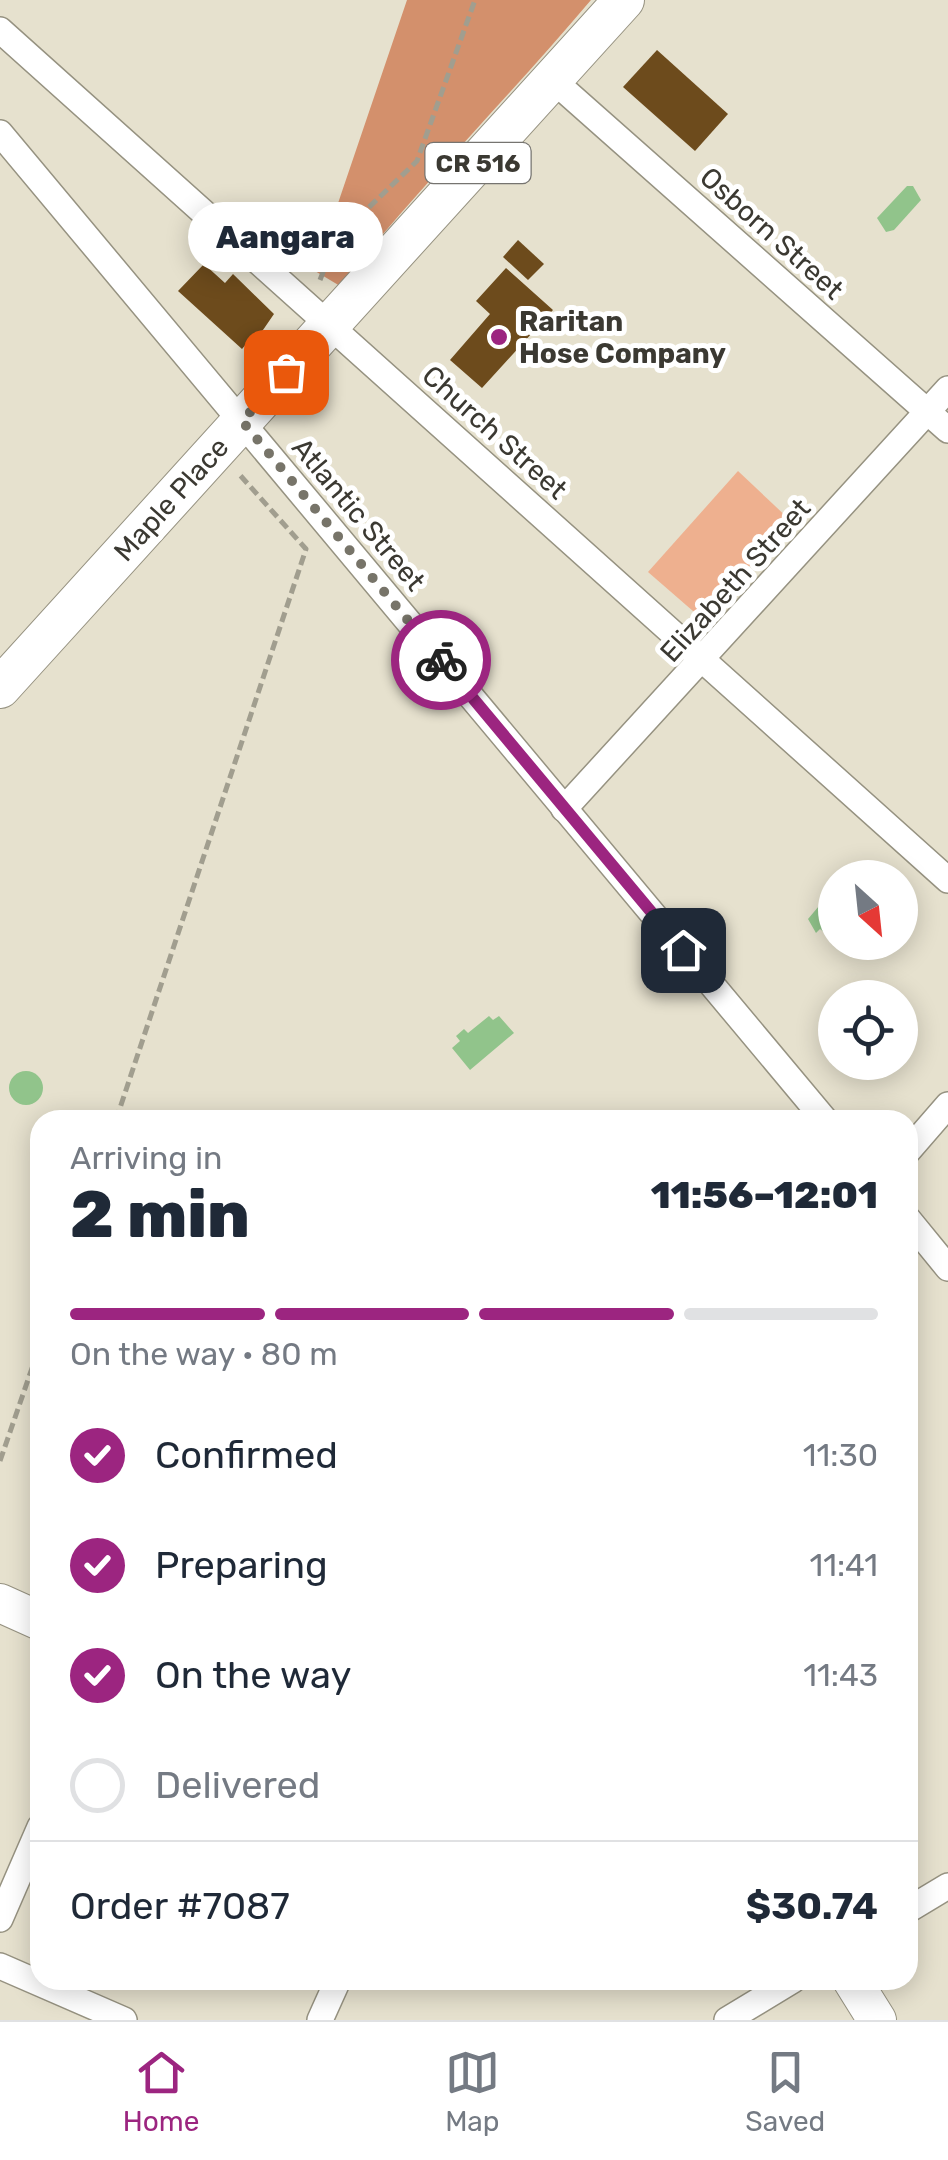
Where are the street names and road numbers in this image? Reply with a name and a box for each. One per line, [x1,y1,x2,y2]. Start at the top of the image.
road number: CR 516 [426,143,530,183]
street label: Osborn Street [693,160,850,306]
street label: Church Street [416,359,574,506]
street label: Maple Place [107,431,236,568]
street label: Atlantic Street [285,431,432,597]
street label: Elizabeth Street [653,492,817,669]

